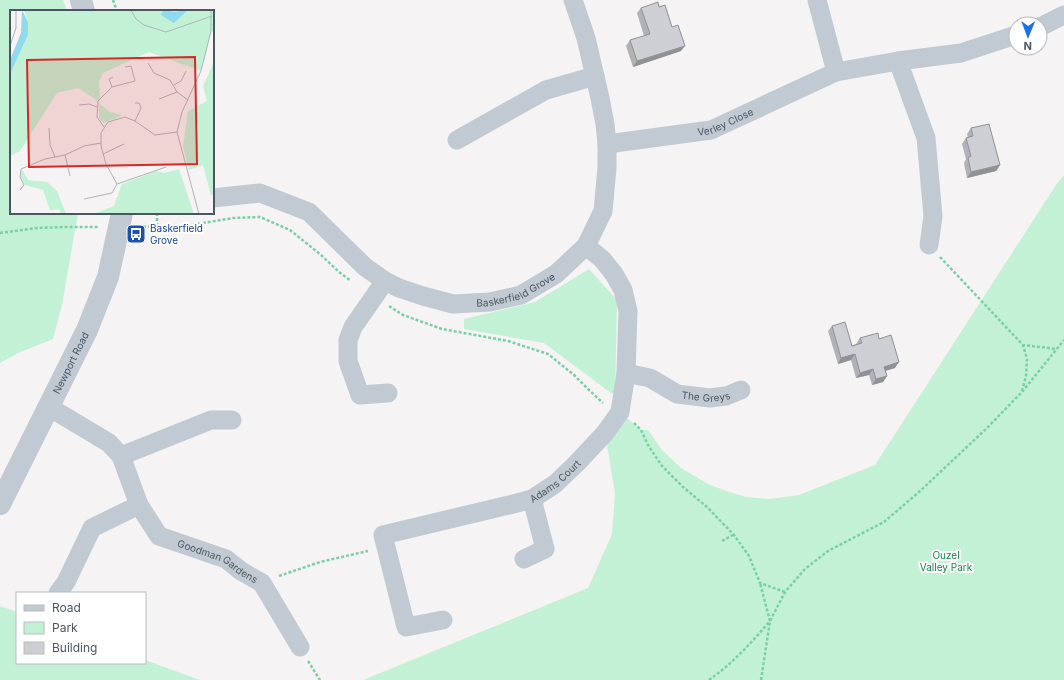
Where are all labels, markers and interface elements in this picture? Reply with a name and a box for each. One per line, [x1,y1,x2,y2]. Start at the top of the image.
inset map [10,10,214,214]
north arrow [1008,16,1048,56]
text: N [1024,39,1032,53]
street label: Verley Close [697,105,755,138]
place label: Baskerfield Grove [150,222,203,246]
bus stop icon: Baskerfield Grove [125,223,147,245]
street label: Baskerfield Grove [476,270,557,309]
street label: Newport Road [50,330,91,396]
street label: The Greys [681,389,732,404]
street label: Adams Court [527,457,583,505]
street label: Goodman Gardens [176,537,260,585]
park label: Ouzel Valley Park [920,549,973,573]
legend [16,592,146,664]
text: Road [52,600,81,615]
text: Park [52,620,78,635]
text: Building [52,640,97,655]

